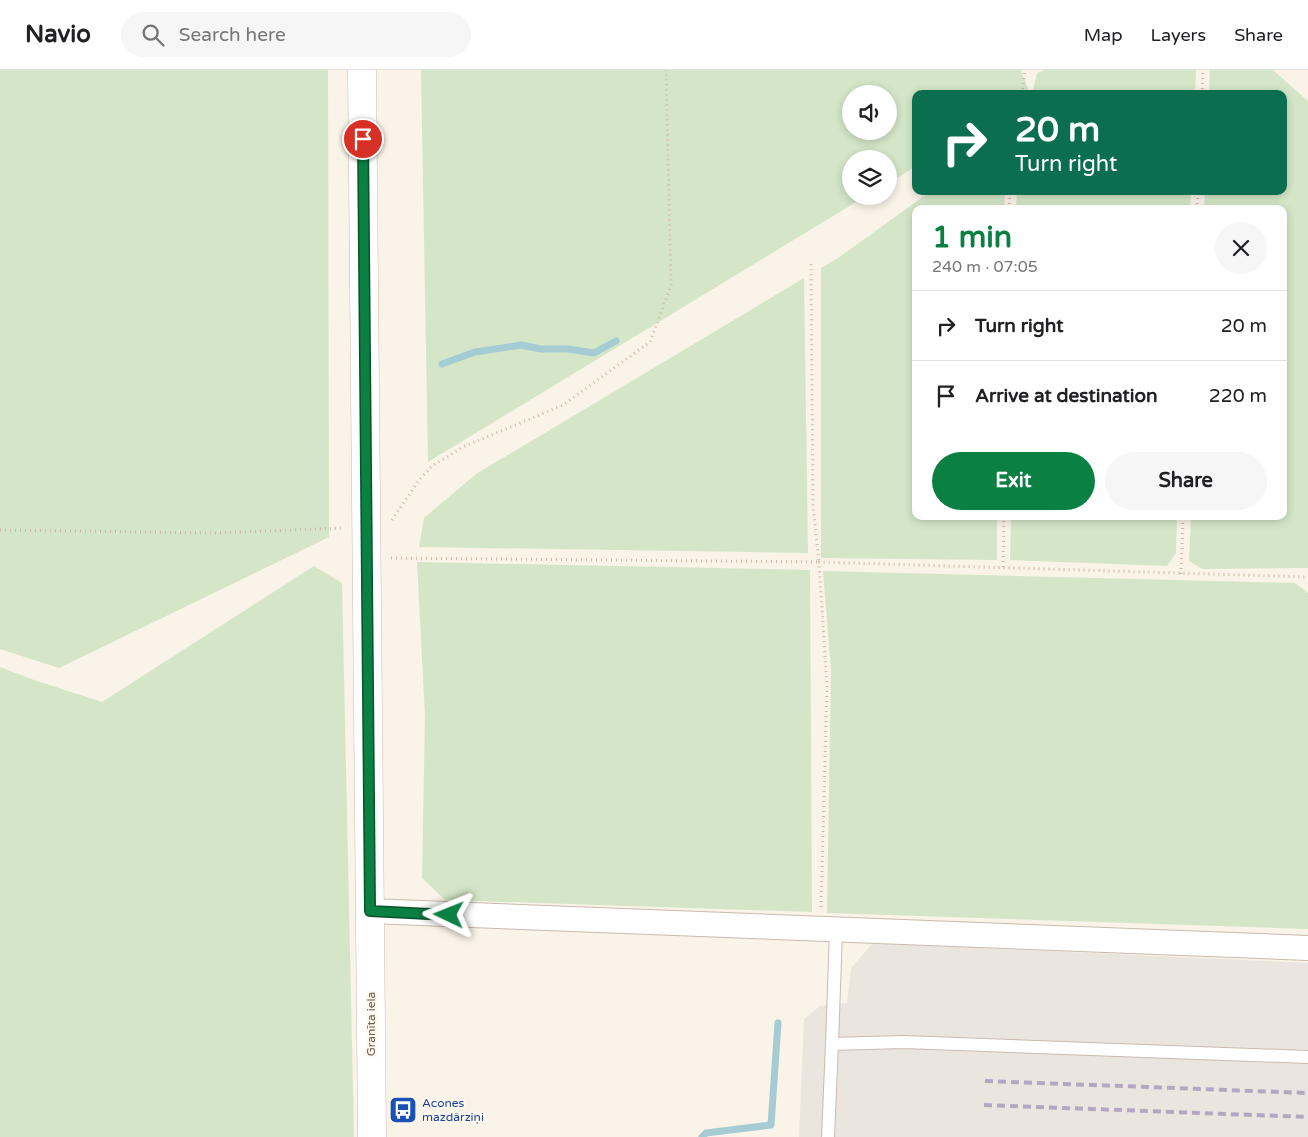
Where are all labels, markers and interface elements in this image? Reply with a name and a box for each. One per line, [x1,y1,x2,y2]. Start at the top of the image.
search box [121,12,471,57]
text: Navio [25,20,91,49]
icon: search [139,21,167,49]
text: Search here [179,24,286,46]
text: Map [1084,24,1123,46]
text: Layers [1151,24,1206,46]
text: Share [1234,24,1283,46]
map controls [842,85,897,205]
button: sound [842,85,897,140]
text: 20 m [1015,109,1100,151]
icon: right [932,110,997,175]
pin [342,118,384,160]
icon: arrive [349,125,377,153]
button: layers [842,150,897,205]
text: Turn right [1015,151,1117,177]
text: 1 min [932,219,1012,256]
button: close [1215,222,1267,274]
text: 240 m · 07:05 [932,257,1038,277]
icon: right [932,312,960,340]
text: Turn right [975,315,1063,337]
text: 20 m [1221,315,1267,337]
icon: arrive [932,382,960,410]
text: Arrive at destination [975,385,1158,407]
text: 220 m [1209,385,1267,407]
button: Exit [932,452,1095,510]
button: Share [1105,452,1267,510]
position arrow [422,888,474,940]
street label: Granīta iela [364,992,378,1056]
bus stop icon: Acones mazdārziņi [388,1095,418,1125]
place label: Acones mazdārziņi [422,1096,484,1124]

